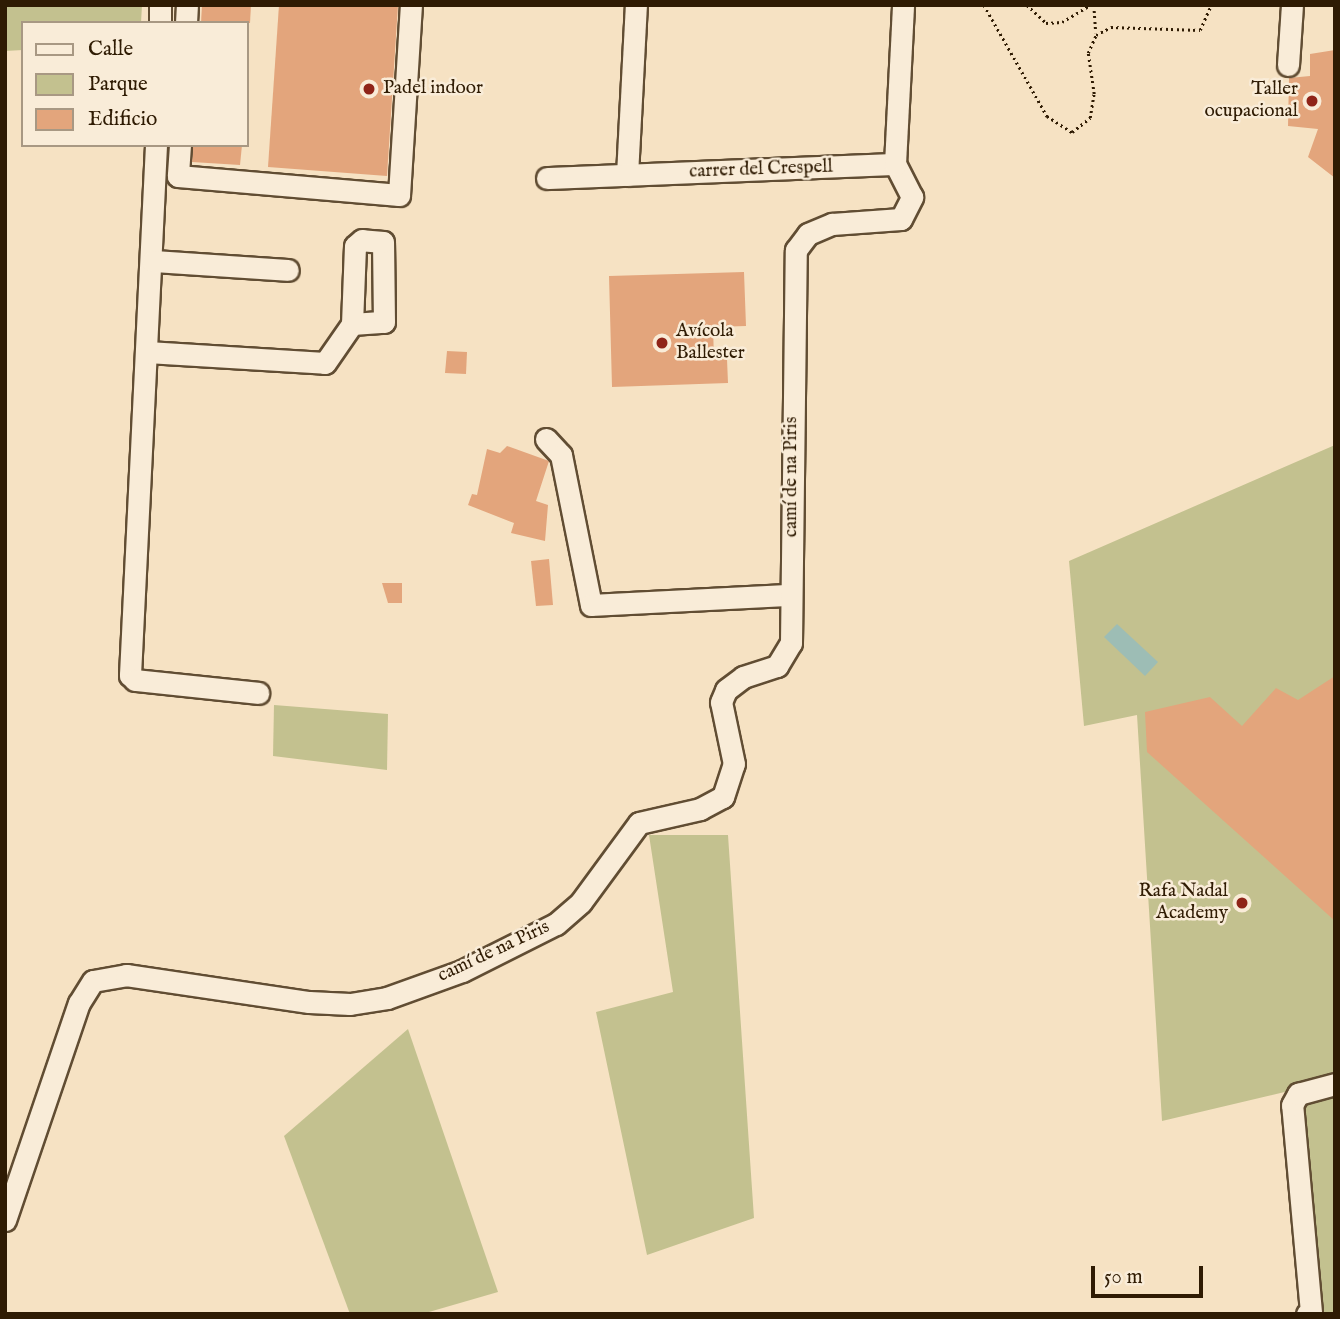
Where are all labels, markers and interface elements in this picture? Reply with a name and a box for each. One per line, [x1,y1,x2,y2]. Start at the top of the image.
legend [21,21,248,147]
text: Calle [88,36,133,63]
text: Parque [88,71,148,98]
place label: Padel indoor [383,78,483,100]
place label: Taller ocupacional [1204,79,1298,123]
marker: Padel indoor [361,81,377,97]
marker: Taller ocupacional [1304,93,1320,109]
text: Edificio [88,106,157,133]
street label: carrer del Crespell [689,156,833,184]
place label: Avícola Ballester [676,321,745,365]
marker: Avícola Ballester [654,335,670,351]
street label: camí de na Piris [781,417,803,537]
place label: Rafa Nadal Academy [1139,881,1228,925]
marker: Rafa Nadal Academy [1234,895,1250,911]
street label: camí de na Piris [435,916,553,988]
scale bar [1095,1252,1207,1296]
text: 50 m [1104,1264,1143,1291]

